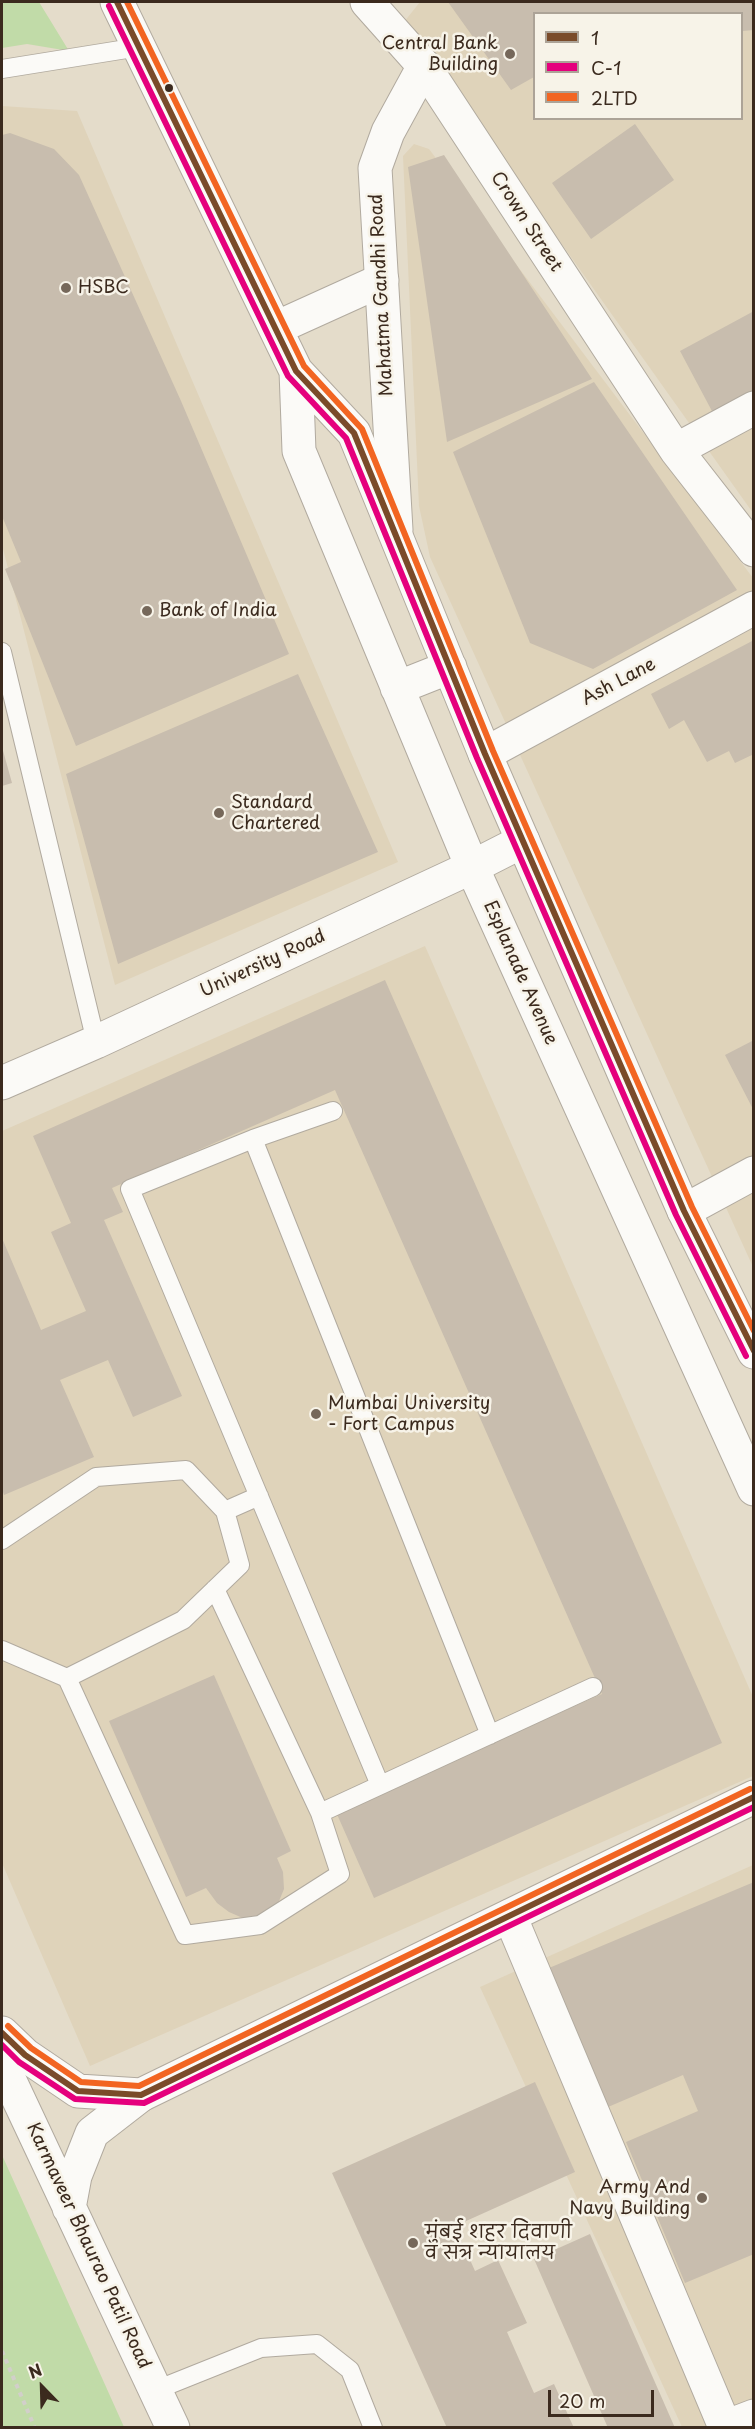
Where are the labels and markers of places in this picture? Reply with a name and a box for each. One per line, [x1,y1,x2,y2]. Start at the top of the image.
place label: Central Bank Building [382,33,498,76]
marker: Central Bank Building [503,47,517,61]
unlabelled marker [163,82,175,94]
place label: HSBC [78,277,129,299]
marker: HSBC [59,281,73,295]
place label: Bank of India [159,600,276,622]
marker: Bank of India [140,604,154,618]
place label: Standard Chartered [231,792,320,834]
marker: Standard Chartered [212,806,226,820]
place label: Mumbai University - Fort Campus [328,1393,490,1436]
marker: Mumbai University - Fort Campus [309,1407,323,1421]
place label: Army And Navy Building [569,2177,690,2220]
marker: Army And Navy Building [695,2191,709,2205]
place label: मुंबई शहर दिवाणी व सत्र न्यायालय [425,2222,572,2264]
marker: मुंबई शहर दिवाणी व सत्र न्यायालय [406,2236,420,2250]

